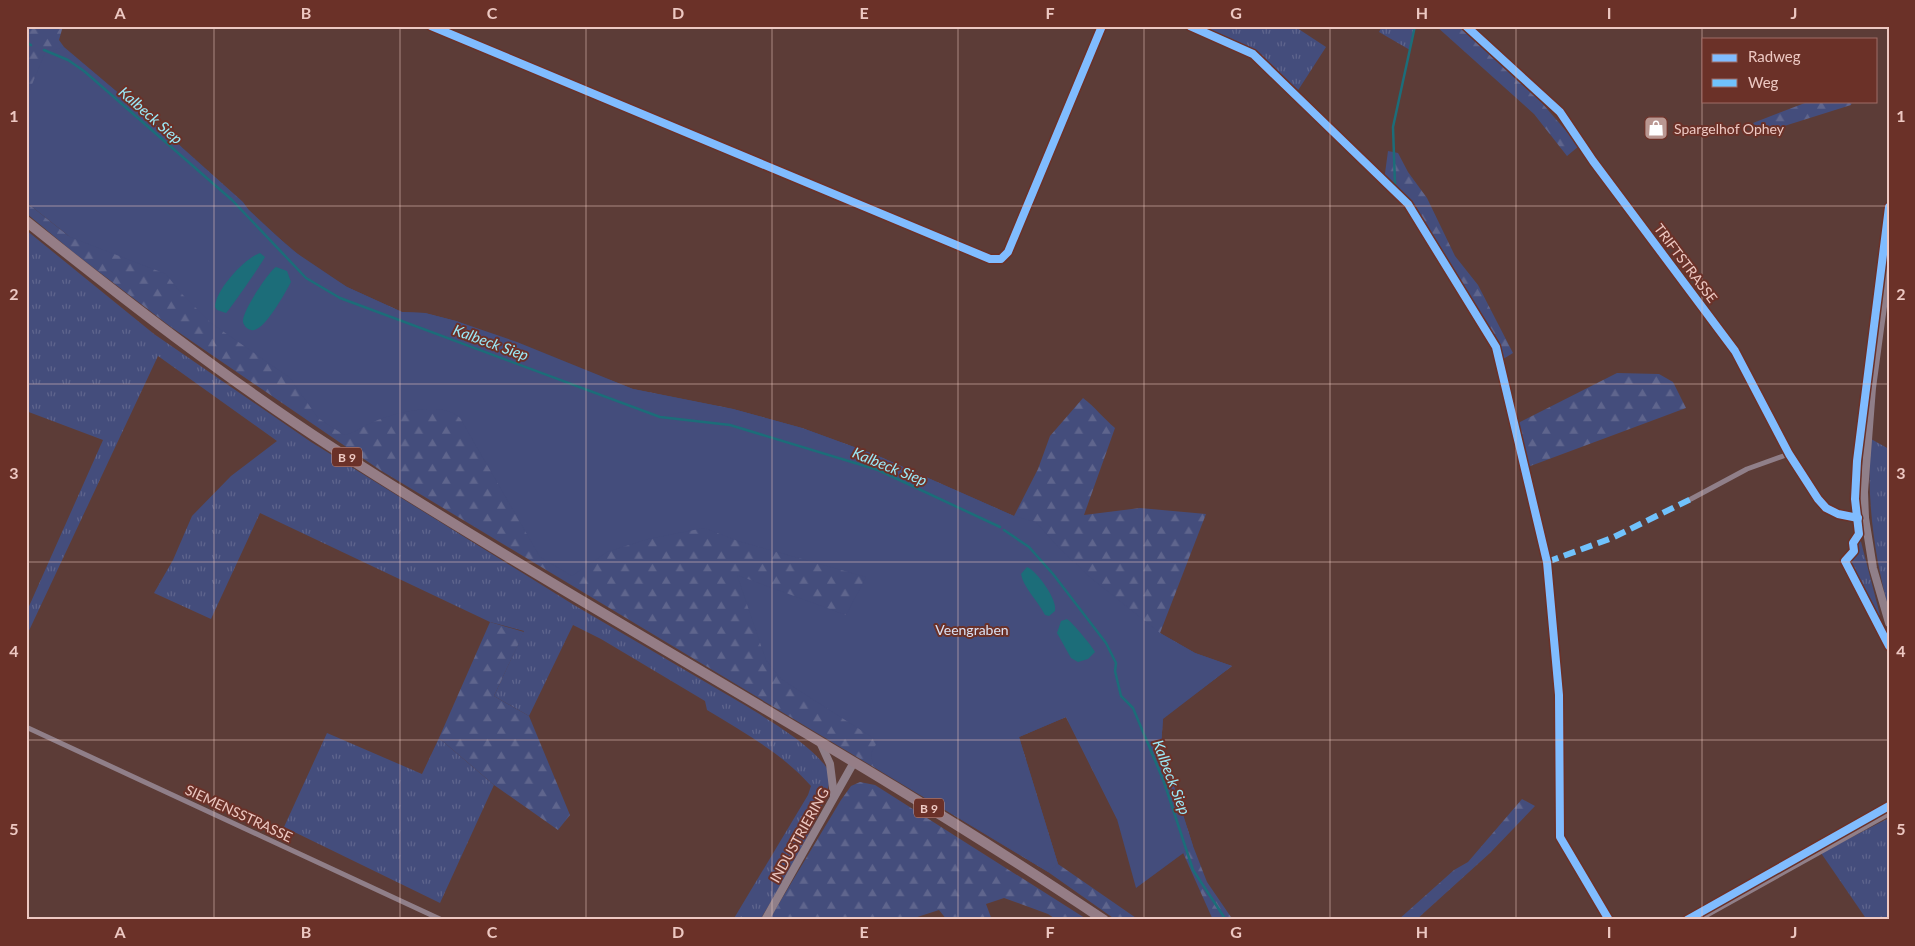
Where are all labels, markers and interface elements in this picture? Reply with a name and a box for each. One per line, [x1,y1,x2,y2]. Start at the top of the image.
text: A [113,3,126,22]
text: B [301,3,311,22]
text: C [487,3,498,22]
text: D [672,3,684,22]
text: E [859,3,869,22]
text: F [1045,3,1055,22]
text: G [1230,3,1242,22]
text: H [1416,3,1428,22]
text: I [1607,3,1611,22]
text: J [1791,3,1797,22]
legend [1702,38,1878,102]
text: Radweg [1748,47,1801,65]
text: Weg [1748,73,1779,91]
water label: Kalbeck Siep [115,82,187,148]
text: 1 [9,106,19,125]
text: 1 [1896,106,1906,125]
shop icon: Spargelhof Ophey [1643,115,1669,141]
place label: Spargelhof Ophey [1674,120,1785,137]
street label: TRIFTSTRASSE [1651,220,1721,306]
text: 2 [9,284,19,303]
text: 2 [1896,284,1906,303]
water label: Kalbeck Siep [451,320,531,364]
water label: Kalbeck Siep [850,443,930,489]
road number: B 9 [332,448,362,467]
text: 3 [9,463,19,482]
text: 3 [1896,463,1906,482]
park label: Veengraben [935,621,1009,638]
text: 4 [9,641,19,660]
text: 4 [1896,641,1906,660]
water label: Kalbeck Siep [1150,737,1194,817]
street label: SIEMENSSTRASSE [183,781,295,845]
street label: INDUSTRIERING [766,785,832,885]
road number: B 9 [914,798,944,818]
text: 5 [9,819,19,838]
text: 5 [1896,819,1906,838]
text: A [113,922,126,941]
text: B [301,922,311,941]
text: C [487,922,498,941]
text: D [672,922,684,941]
text: E [859,922,869,941]
text: F [1045,922,1055,941]
text: G [1230,922,1242,941]
text: H [1416,922,1428,941]
text: I [1607,922,1611,941]
text: J [1791,922,1797,941]

